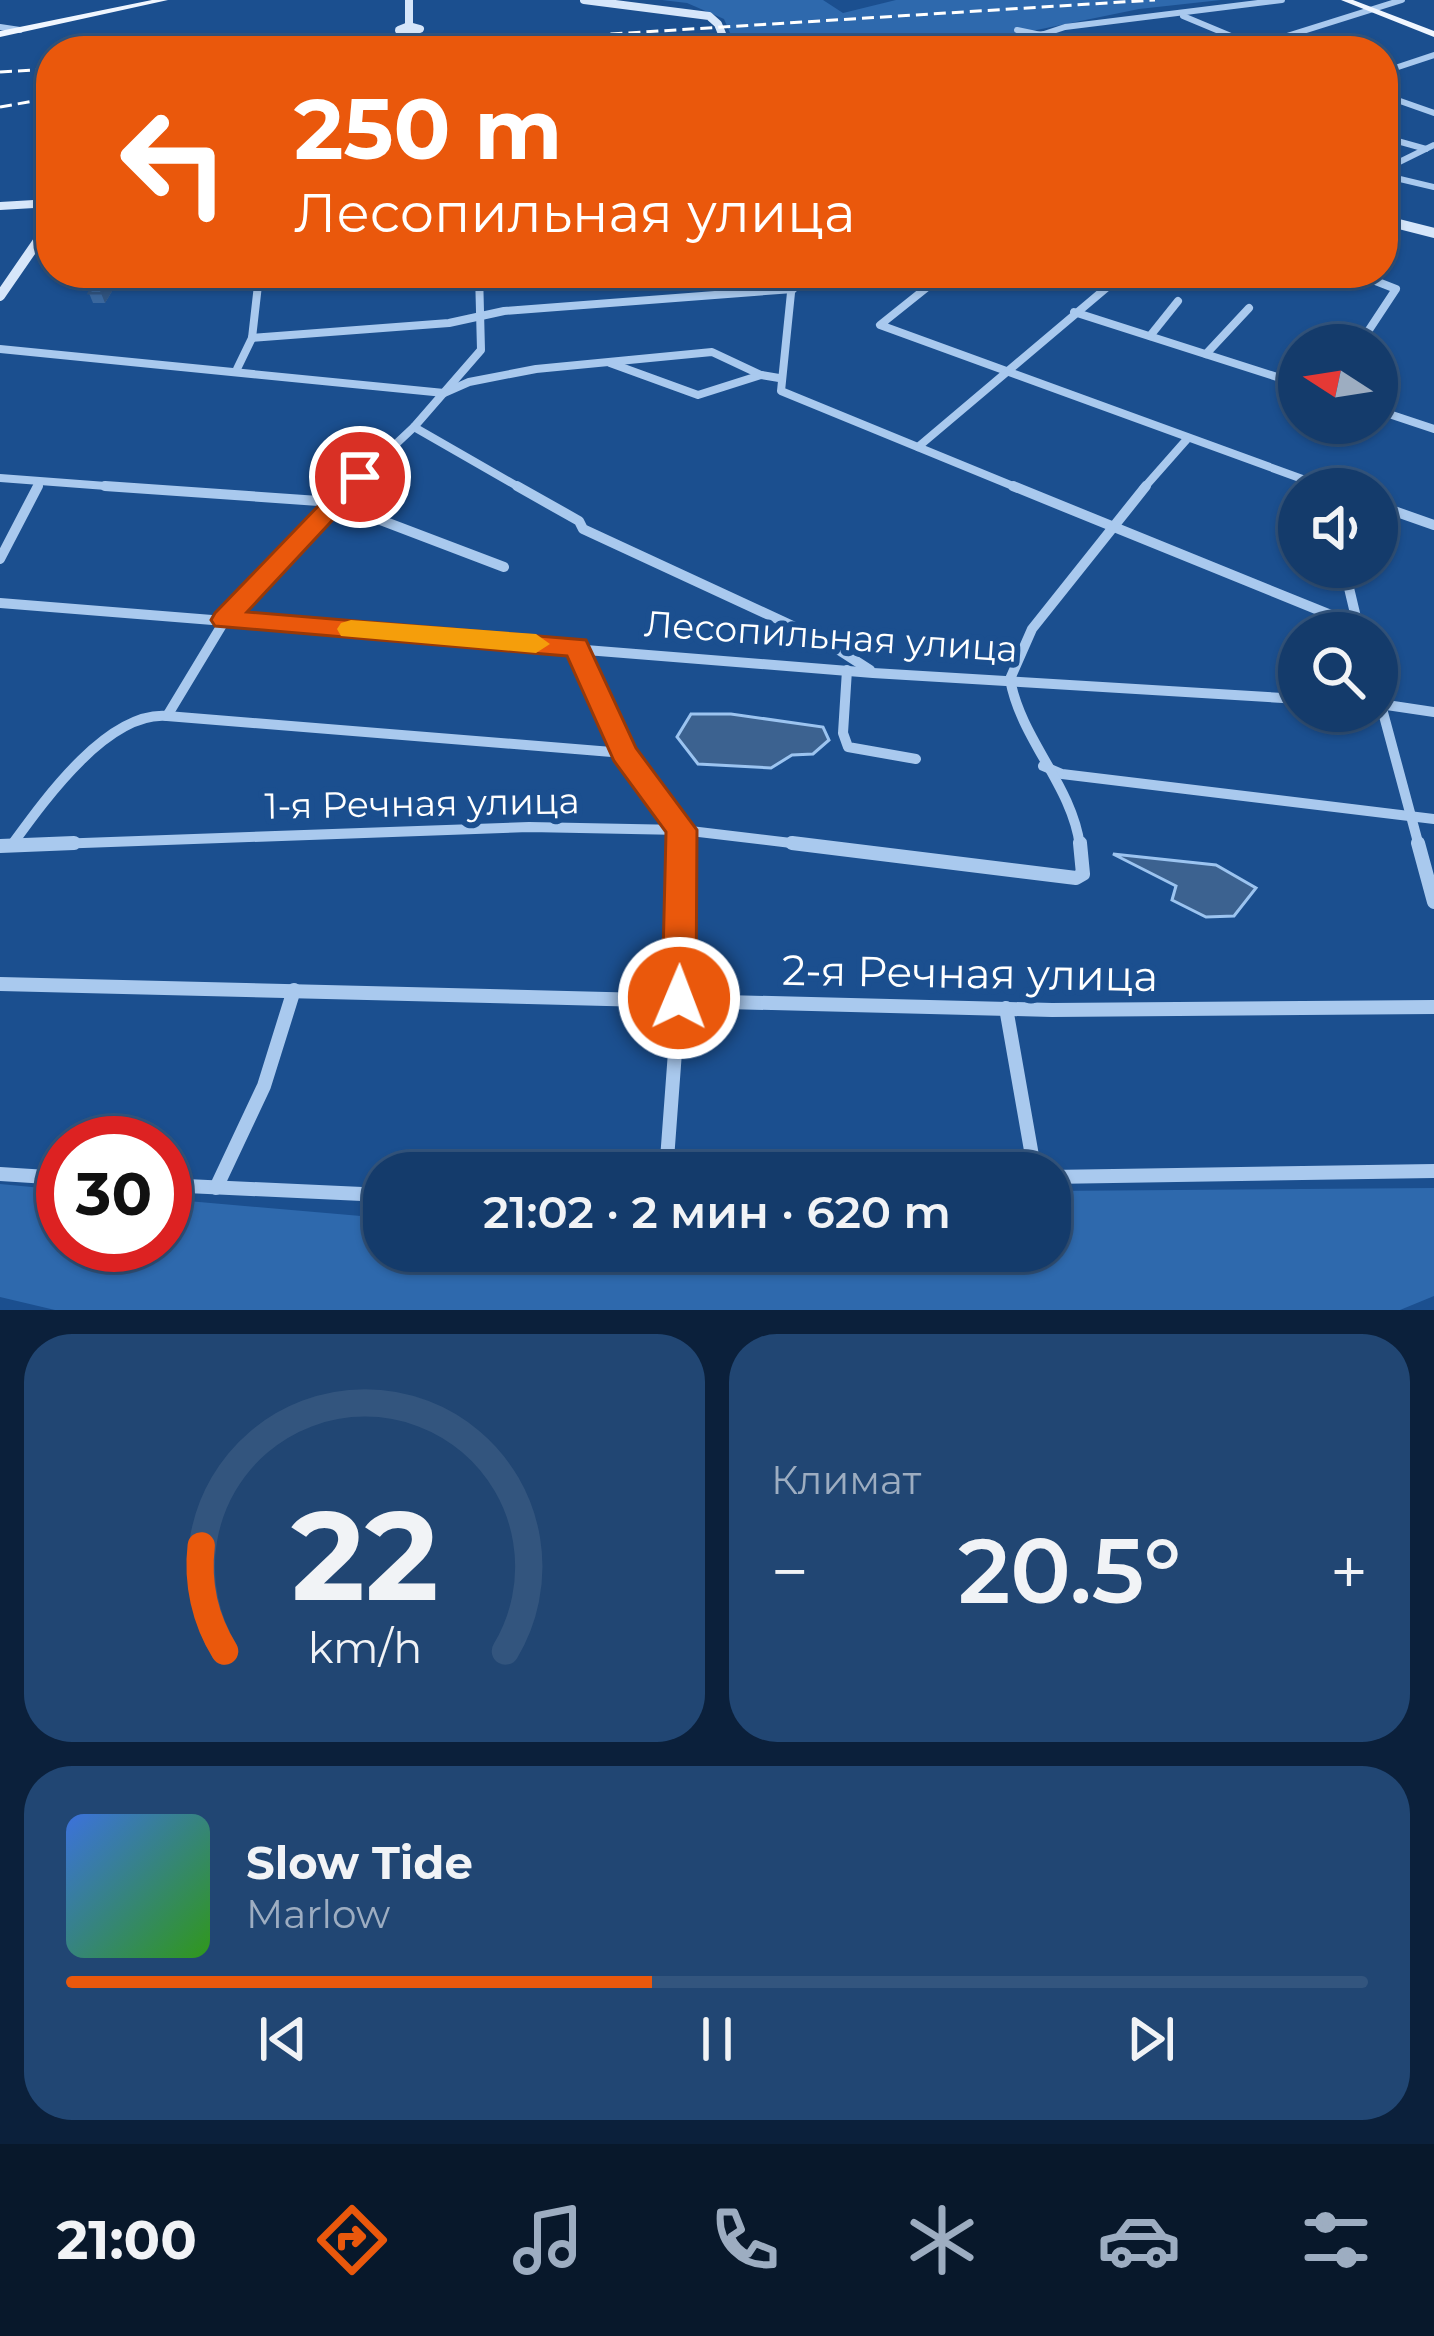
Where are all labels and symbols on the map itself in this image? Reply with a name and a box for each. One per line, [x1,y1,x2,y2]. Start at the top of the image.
north arrow [1278,324,1398,444]
pin [309,426,411,528]
street label: Лесопильная улица [643,601,1019,671]
street label: 1-я Речная улица [264,778,580,828]
position arrow [616,935,742,1061]
street label: 2-я Речная улица [782,944,1158,1002]
speed limit sign: 30 [36,1116,192,1272]

